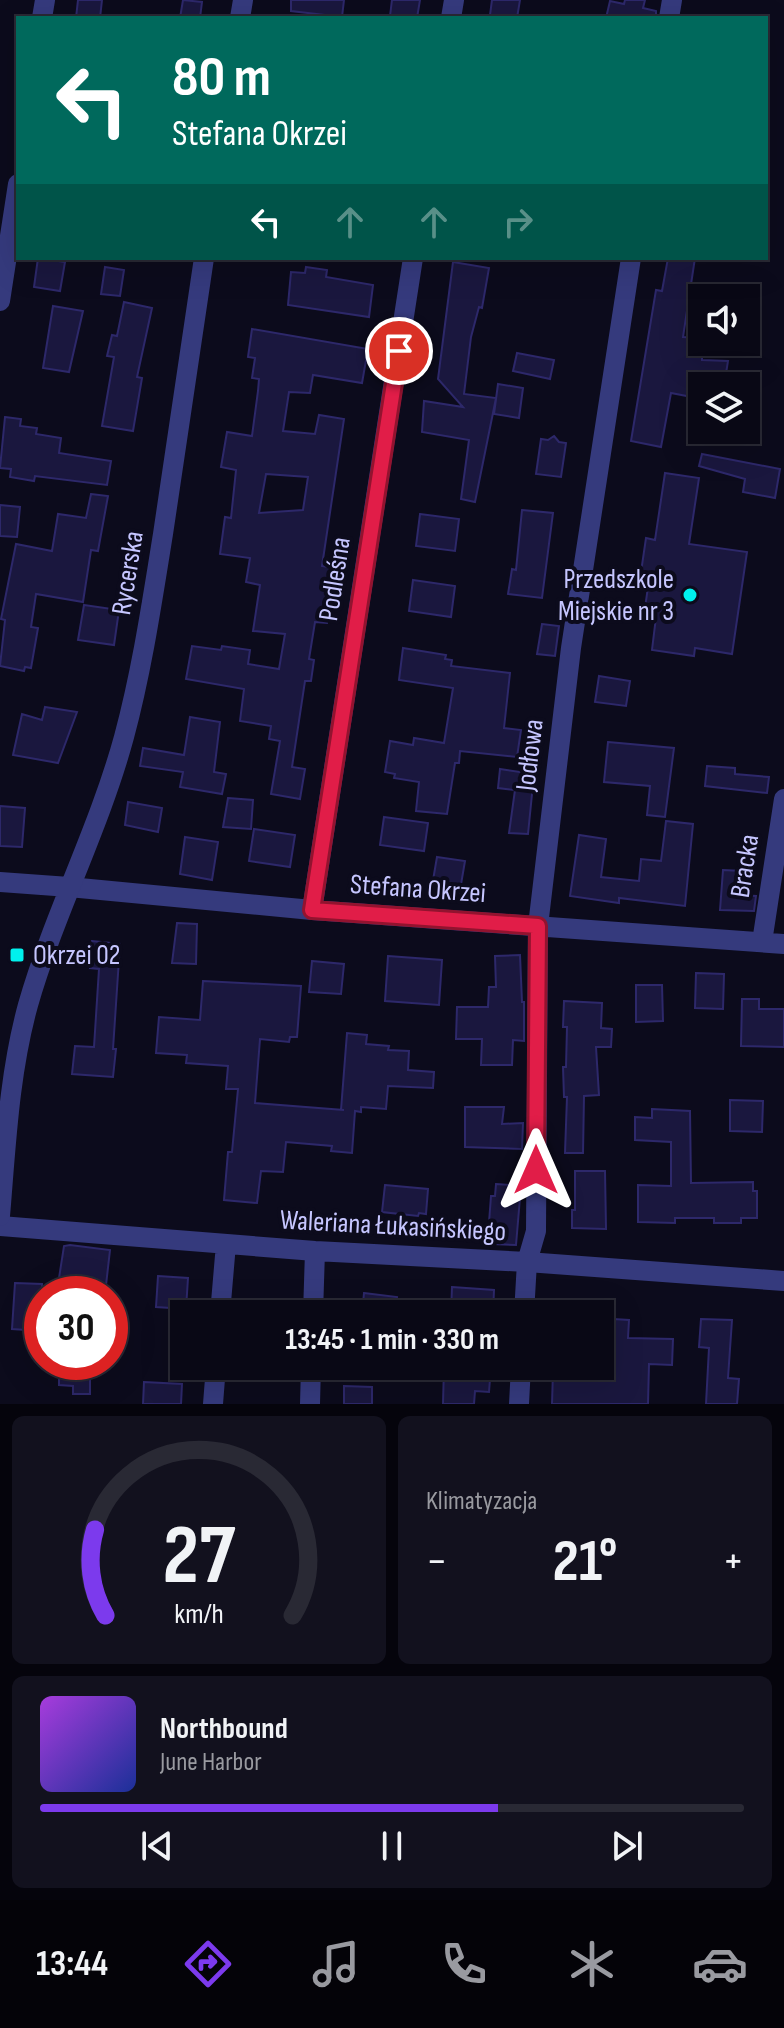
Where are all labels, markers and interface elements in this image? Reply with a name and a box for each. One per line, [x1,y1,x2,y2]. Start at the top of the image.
text: 80 m [172,45,271,112]
icon: left [40,48,144,152]
text: Stefana Okrzei [172,113,347,156]
icon: left [244,200,288,244]
icon: ahead [328,200,372,244]
icon: ahead [412,200,456,244]
icon: right [496,200,540,244]
map controls [688,284,760,444]
button: sound [688,284,760,356]
pin [365,317,433,385]
icon: arrive [377,329,421,373]
button: layers [688,372,760,444]
street label: Rycerska [105,529,151,617]
street label: Podleśna [312,535,358,623]
place label: Przedszkole Miejskie nr 3 [558,563,674,628]
marker: Przedszkole Miejskie nr 3 [681,586,699,604]
street label: Jodłowa [509,717,551,794]
street label: Bracka [724,832,766,900]
street label: Stefana Okrzei [349,868,487,910]
place label: Okrzei 02 [33,939,120,972]
marker: Okrzei 02 [8,946,26,964]
position arrow [494,1128,578,1212]
street label: Waleriana Łukasińskiego [279,1204,507,1248]
speed limit sign: 30 [24,1276,128,1380]
text: 13:45 · 1 min · 330 m [285,1322,499,1358]
text: Klimatyzacja [426,1486,537,1517]
text: 27 [163,1507,236,1607]
text: 21° [552,1526,618,1598]
text: − [426,1535,448,1588]
text: + [722,1535,744,1588]
text: km/h [174,1597,224,1632]
text: Northbound [160,1711,288,1747]
text: June Harbor [160,1747,262,1778]
icon: previous [135,1824,179,1868]
icon: pause [370,1824,414,1868]
icon: next [605,1824,649,1868]
icon: directions [180,1936,236,1992]
icon: music [308,1936,364,1992]
icon: phone [436,1936,492,1992]
icon: climate [564,1936,620,1992]
icon: car [692,1936,748,1992]
text: 13:44 [36,1943,108,1986]

